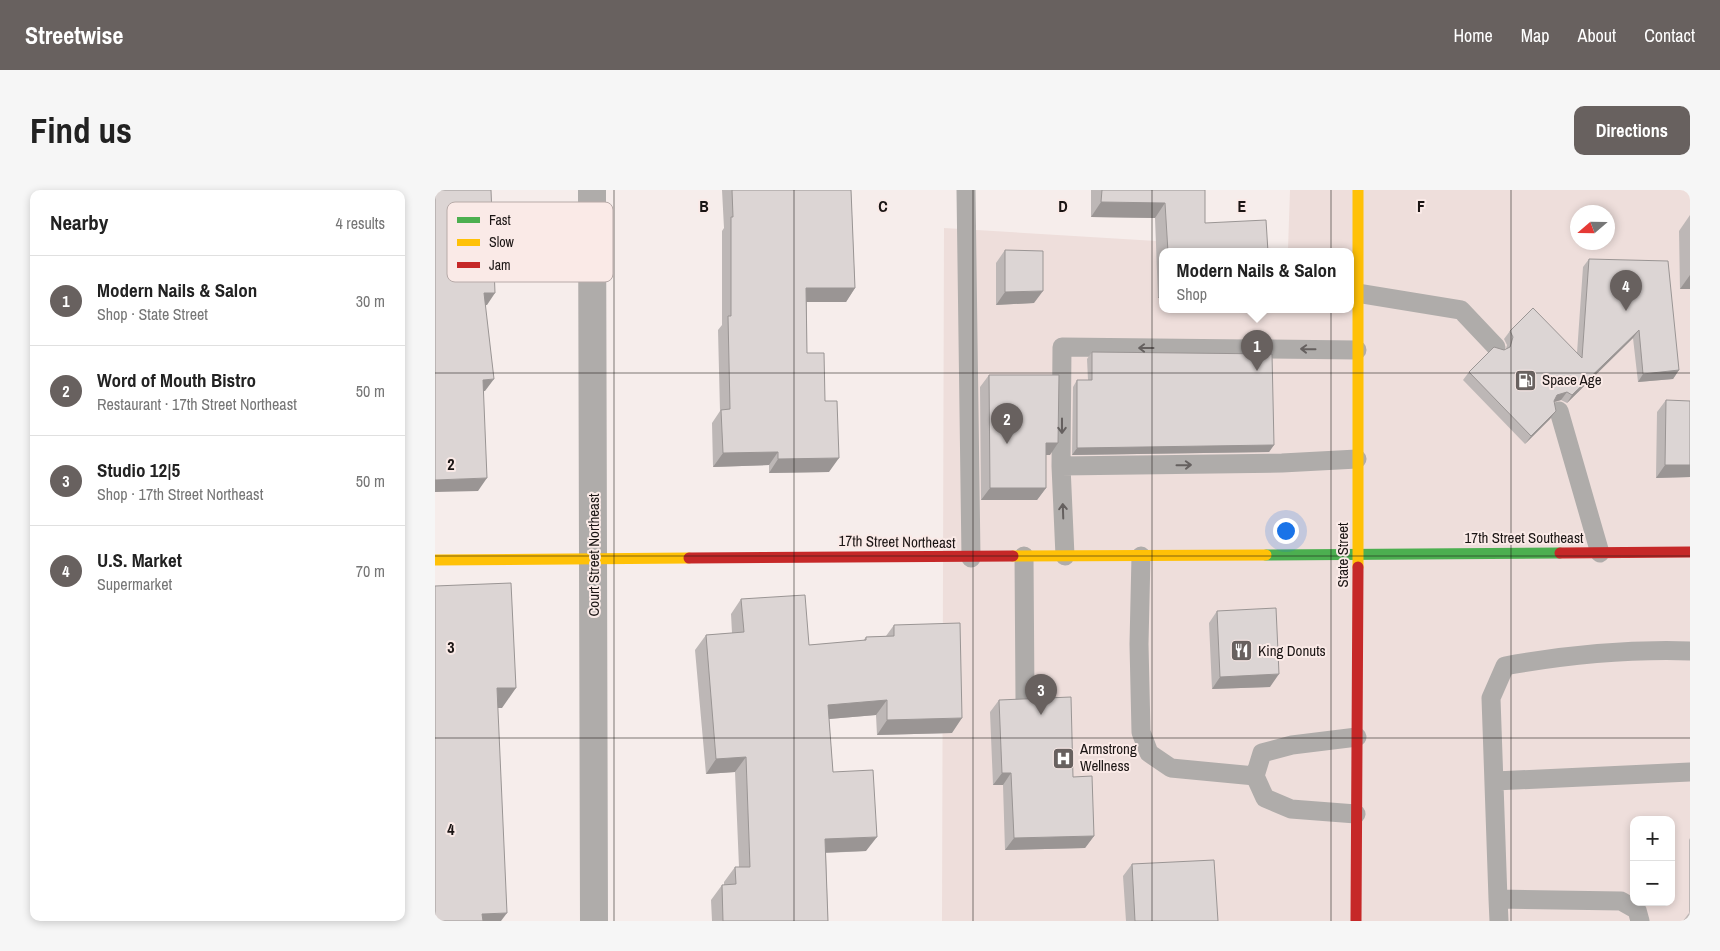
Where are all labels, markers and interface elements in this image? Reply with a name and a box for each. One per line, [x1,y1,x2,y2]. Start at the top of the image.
text: Streetwise [25,19,123,51]
text: Home [1453,23,1493,48]
text: Map [1521,23,1550,48]
text: About [1578,23,1616,48]
text: Contact [1644,23,1695,48]
button: Directions [1574,106,1690,155]
text: Find us [30,107,132,154]
text: B [699,195,709,217]
text: C [878,195,888,217]
text: D [1058,195,1068,217]
text: E [1238,195,1247,217]
text: F [1417,195,1425,217]
legend [447,202,613,282]
north arrow [1570,205,1615,250]
text: Nearby [50,208,108,237]
text: Fast [489,211,511,229]
text: 4 results [335,212,385,234]
text: Slow [489,233,515,251]
popup [1159,248,1354,313]
text: Jam [489,256,511,274]
text: Modern Nails & Salon [1176,257,1337,283]
pin: 4 [1610,270,1642,311]
text: Modern Nails & Salon [97,277,257,303]
text: Shop [1176,283,1207,305]
text: 1 [62,290,70,312]
text: 30 m [356,290,385,312]
text: Shop · State Street [97,303,208,325]
pin: 1 [1241,330,1273,371]
one-way arrow [1138,343,1154,353]
one-way arrow [1301,344,1317,354]
text: Word of Mouth Bistro [97,367,256,393]
fuel station icon: Space Age [1514,368,1538,392]
place label: Space Age [1542,369,1602,390]
text: 2 [62,380,70,402]
text: 50 m [356,380,385,402]
text: Restaurant · 17th Street Northeast [97,393,297,415]
pin: 2 [991,403,1023,444]
one-way arrow [1057,418,1067,434]
text: 2 [447,453,455,475]
text: Studio 12|5 [97,457,180,483]
one-way arrow [1175,460,1191,470]
text: 3 [62,470,70,492]
text: 50 m [356,470,385,492]
text: Shop · 17th Street Northeast [97,483,263,505]
street label: Court Street Northeast [583,493,604,617]
one-way arrow [1059,503,1068,519]
your location [1273,518,1299,544]
street label: State Street [1332,522,1353,587]
street label: 17th Street Southeast [1465,527,1584,548]
street label: 17th Street Northeast [838,530,956,553]
text: U.S. Market [97,547,182,573]
text: 4 [62,560,70,582]
text: 70 m [356,560,385,582]
text: Supermarket [97,573,172,595]
text: 3 [447,636,455,658]
restaurant icon: King Donuts [1230,639,1254,663]
place label: King Donuts [1258,640,1326,661]
pin: 3 [1025,674,1057,715]
place label: Armstrong Wellness [1079,738,1137,776]
hospital icon: Armstrong Wellness [1052,746,1076,770]
map controls [1630,816,1675,906]
button: + [1630,816,1675,861]
text: 4 [447,818,455,840]
button: − [1630,861,1675,906]

